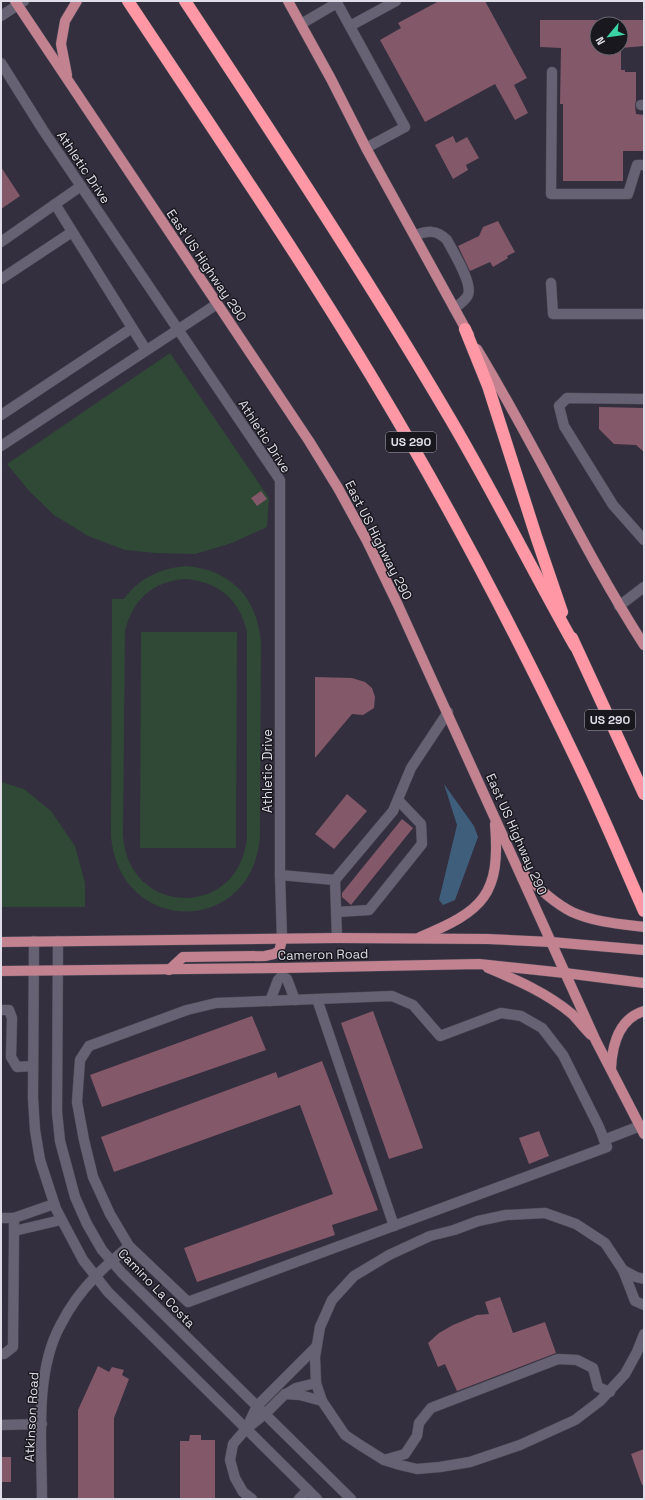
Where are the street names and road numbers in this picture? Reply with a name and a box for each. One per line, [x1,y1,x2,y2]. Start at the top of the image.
street label: Athletic Drive [53,128,114,207]
street label: East US Highway 290 [163,206,250,325]
street label: Athletic Drive [235,396,295,476]
road number: US 290 [386,432,436,452]
street label: East US Highway 290 [341,478,416,603]
road number: US 290 [585,710,635,730]
street label: Athletic Drive [259,729,276,813]
street label: East US Highway 290 [482,771,551,898]
street label: Cameron Road [278,945,368,964]
street label: Camino La Costa [114,1245,199,1332]
street label: Atkinson Road [21,1372,42,1463]

